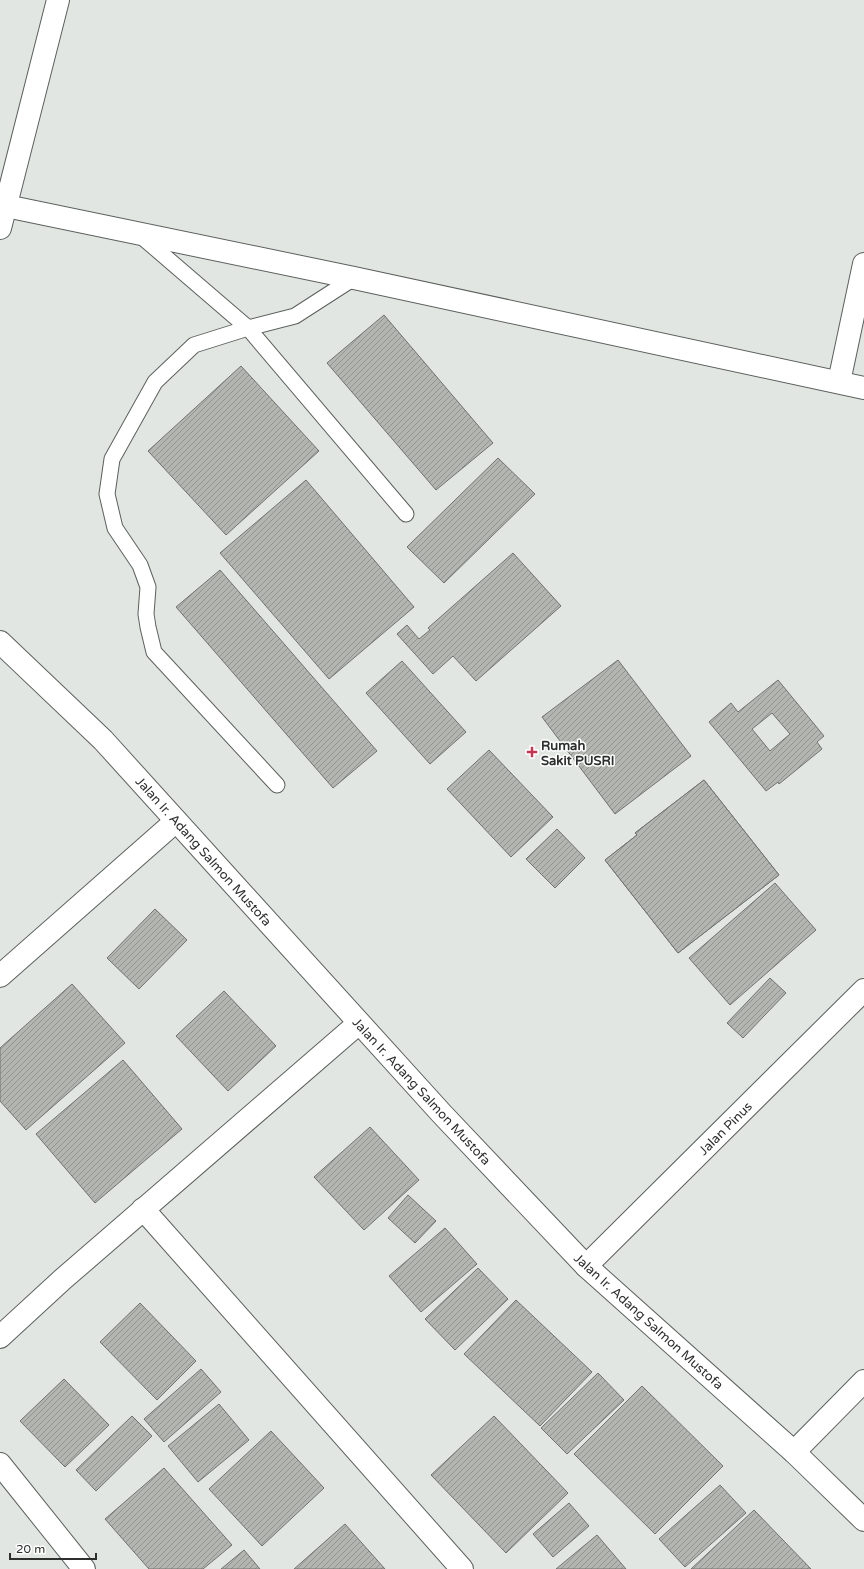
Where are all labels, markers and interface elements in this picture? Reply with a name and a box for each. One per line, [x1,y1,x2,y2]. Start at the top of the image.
place label: Rumah Sakit PUSRI [541,738,615,769]
marker: Rumah Sakit PUSRI [526,746,538,758]
street label: Jalan Ir. Adang Salmon Mustofa [132,774,275,930]
street label: Jalan Ir. Adang Salmon Mustofa [349,1015,494,1169]
street label: Jalan Pinus [696,1099,756,1159]
street label: Jalan Ir. Adang Salmon Mustofa [570,1250,726,1393]
scale bar [10,1535,96,1561]
text: 20 m [16,1542,45,1556]

